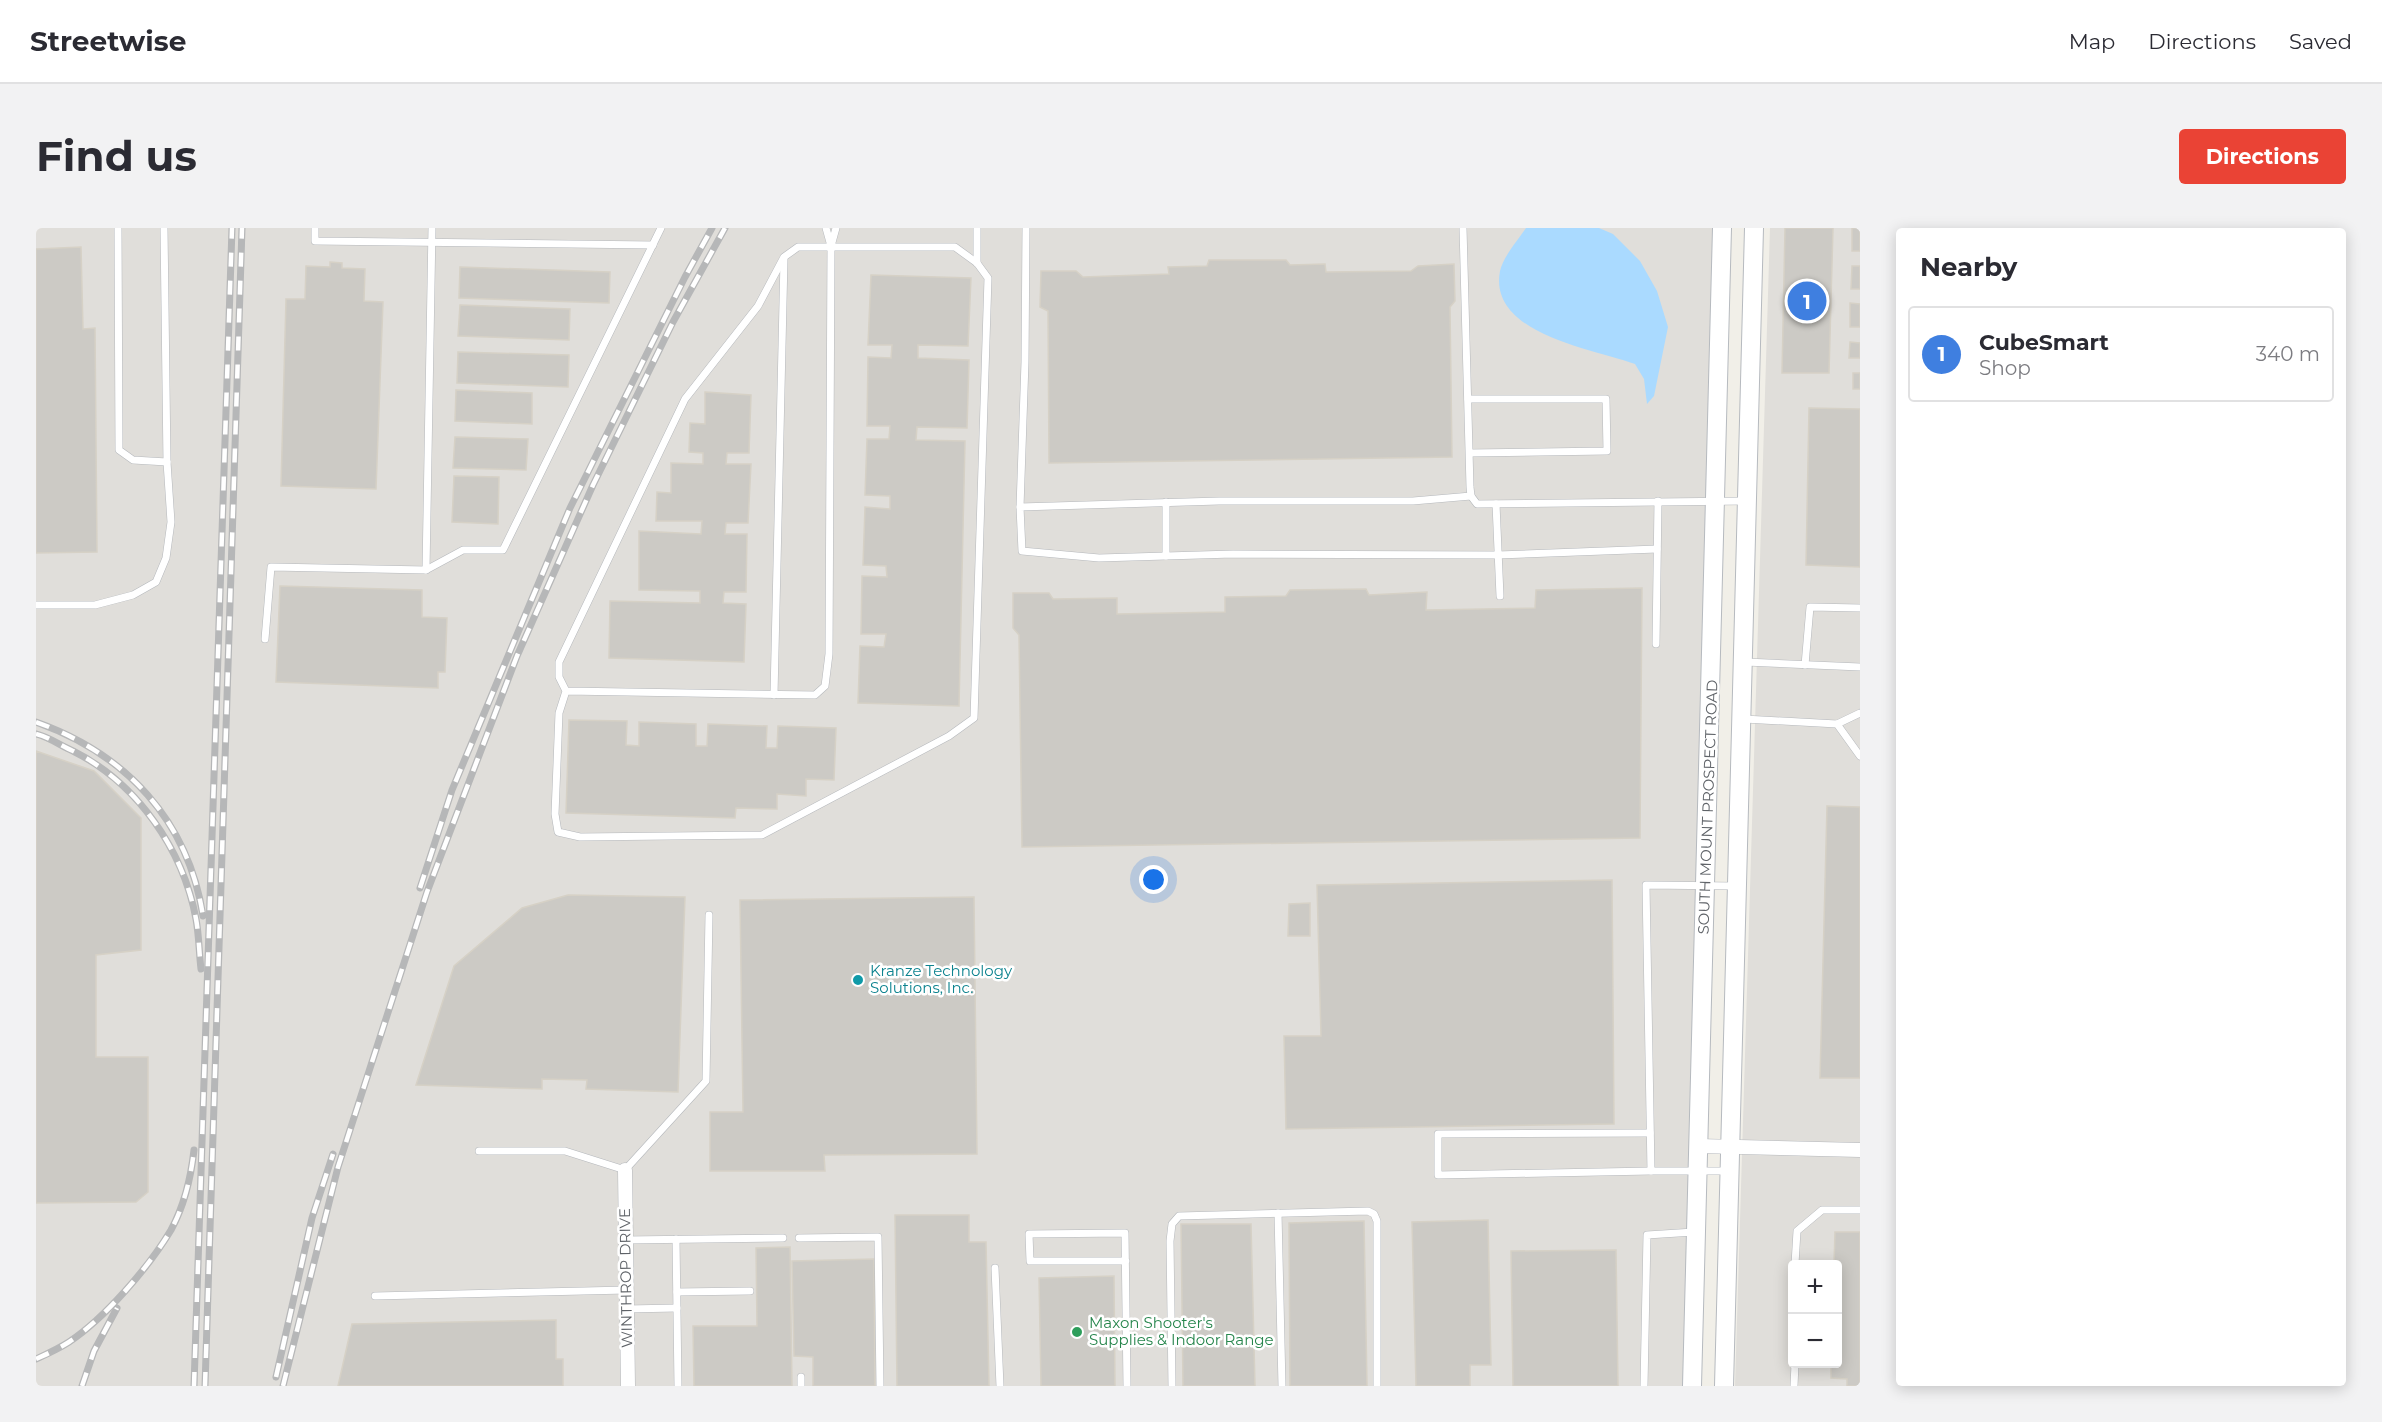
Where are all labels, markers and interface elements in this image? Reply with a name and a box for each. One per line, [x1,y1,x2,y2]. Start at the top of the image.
text: Streetwise [30,24,186,58]
text: Map [2069,29,2115,54]
text: Directions [2148,29,2256,54]
text: Saved [2289,29,2352,54]
button: Directions [2179,129,2346,184]
text: Find us [36,130,197,182]
text: Nearby [1920,251,2017,283]
pin: 1 [1788,278,1826,324]
text: CubeSmart [1979,329,2109,356]
text: 1 [1938,342,1945,366]
text: 340 m [2256,342,2320,366]
text: Shop [1979,356,2031,380]
street label: SOUTH MOUNT PROSPECT ROAD [1694,679,1721,935]
your location [1139,865,1168,894]
place label: Kranze Technology Solutions, Inc. [870,961,1013,997]
marker: Kranze Technology Solutions, Inc. [851,973,865,987]
street label: WINTHROP DRIVE [615,1208,636,1348]
map controls [1788,1260,1842,1368]
button: + [1788,1260,1842,1314]
place label: Maxon Shooter's Supplies & Indoor Range [1089,1313,1274,1349]
button: − [1788,1314,1842,1368]
marker: Maxon Shooter's Supplies & Indoor Range [1070,1325,1084,1339]

